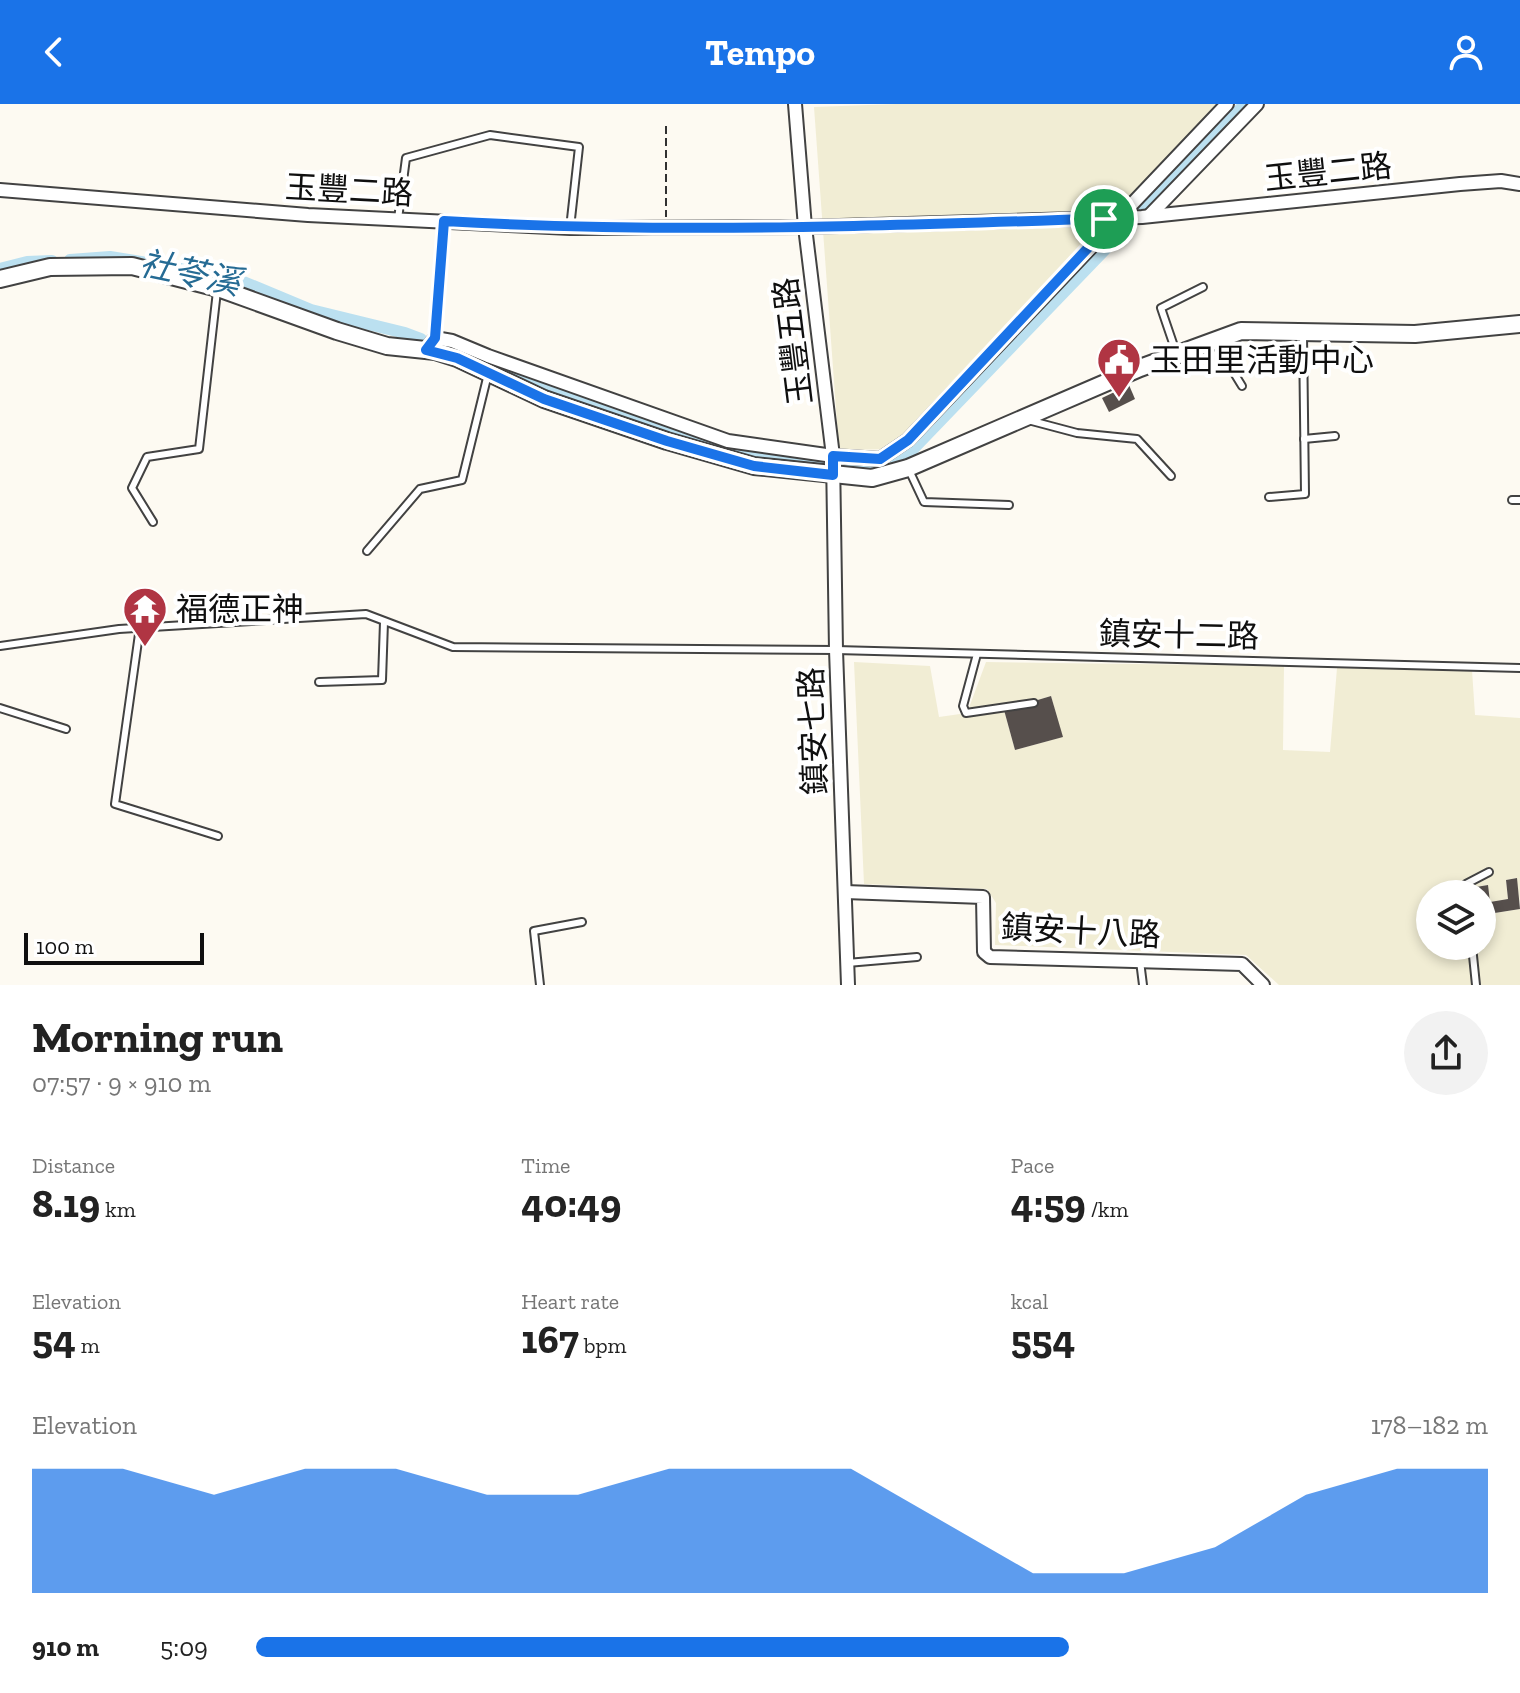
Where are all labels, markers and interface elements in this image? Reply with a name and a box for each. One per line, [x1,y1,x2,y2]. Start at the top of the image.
icon: back [32,30,76,74]
icon: person [1444,30,1488,74]
text: Tempo [705,31,815,74]
street label: 玉豐二路 [1262,146,1394,198]
street label: 玉豐二路 [284,168,414,212]
pin [1070,185,1138,253]
icon: arrive [1082,197,1126,241]
water label: 社苓溪 [136,242,248,304]
street label: 玉豐五路 [766,275,820,407]
public building icon: 玉田里活動中心 [1095,336,1143,399]
place label: 玉田里活動中心 [1150,341,1374,379]
temple icon: 福德正神 [121,585,169,648]
place label: 福德正神 [176,590,304,628]
street label: 鎮安十二路 [1099,615,1259,655]
street label: 鎮安七路 [792,666,834,796]
map controls [1416,880,1496,960]
button: layers [1416,880,1496,960]
street label: 鎮安十八路 [1000,908,1162,954]
scale bar [24,929,204,965]
text: 100 m [36,933,94,960]
text: Morning run [32,1010,283,1063]
button: share [1404,1011,1488,1095]
text: 07:57 · 9 × 910 m [32,1067,211,1099]
text: Distance [32,1152,115,1179]
text: Time [521,1152,570,1179]
text: Pace [1011,1152,1054,1179]
text: 8.19 [32,1179,100,1227]
text: 40:49 [521,1179,621,1227]
text: 4:59 [1011,1179,1086,1227]
text: km [100,1196,136,1223]
text: /km [1086,1196,1129,1223]
text: Elevation [32,1288,121,1315]
text: Heart rate [521,1288,619,1315]
text: kcal [1011,1288,1048,1315]
text: 54 [32,1315,76,1363]
text: 167 [521,1315,579,1363]
text: 554 [1011,1315,1075,1363]
text: m [76,1332,100,1359]
text: bpm [579,1332,627,1359]
text: Elevation [32,1409,137,1441]
text: 178–182 m [1371,1409,1488,1441]
text: 910 m [32,1631,99,1663]
text: 5:09 [160,1631,208,1663]

